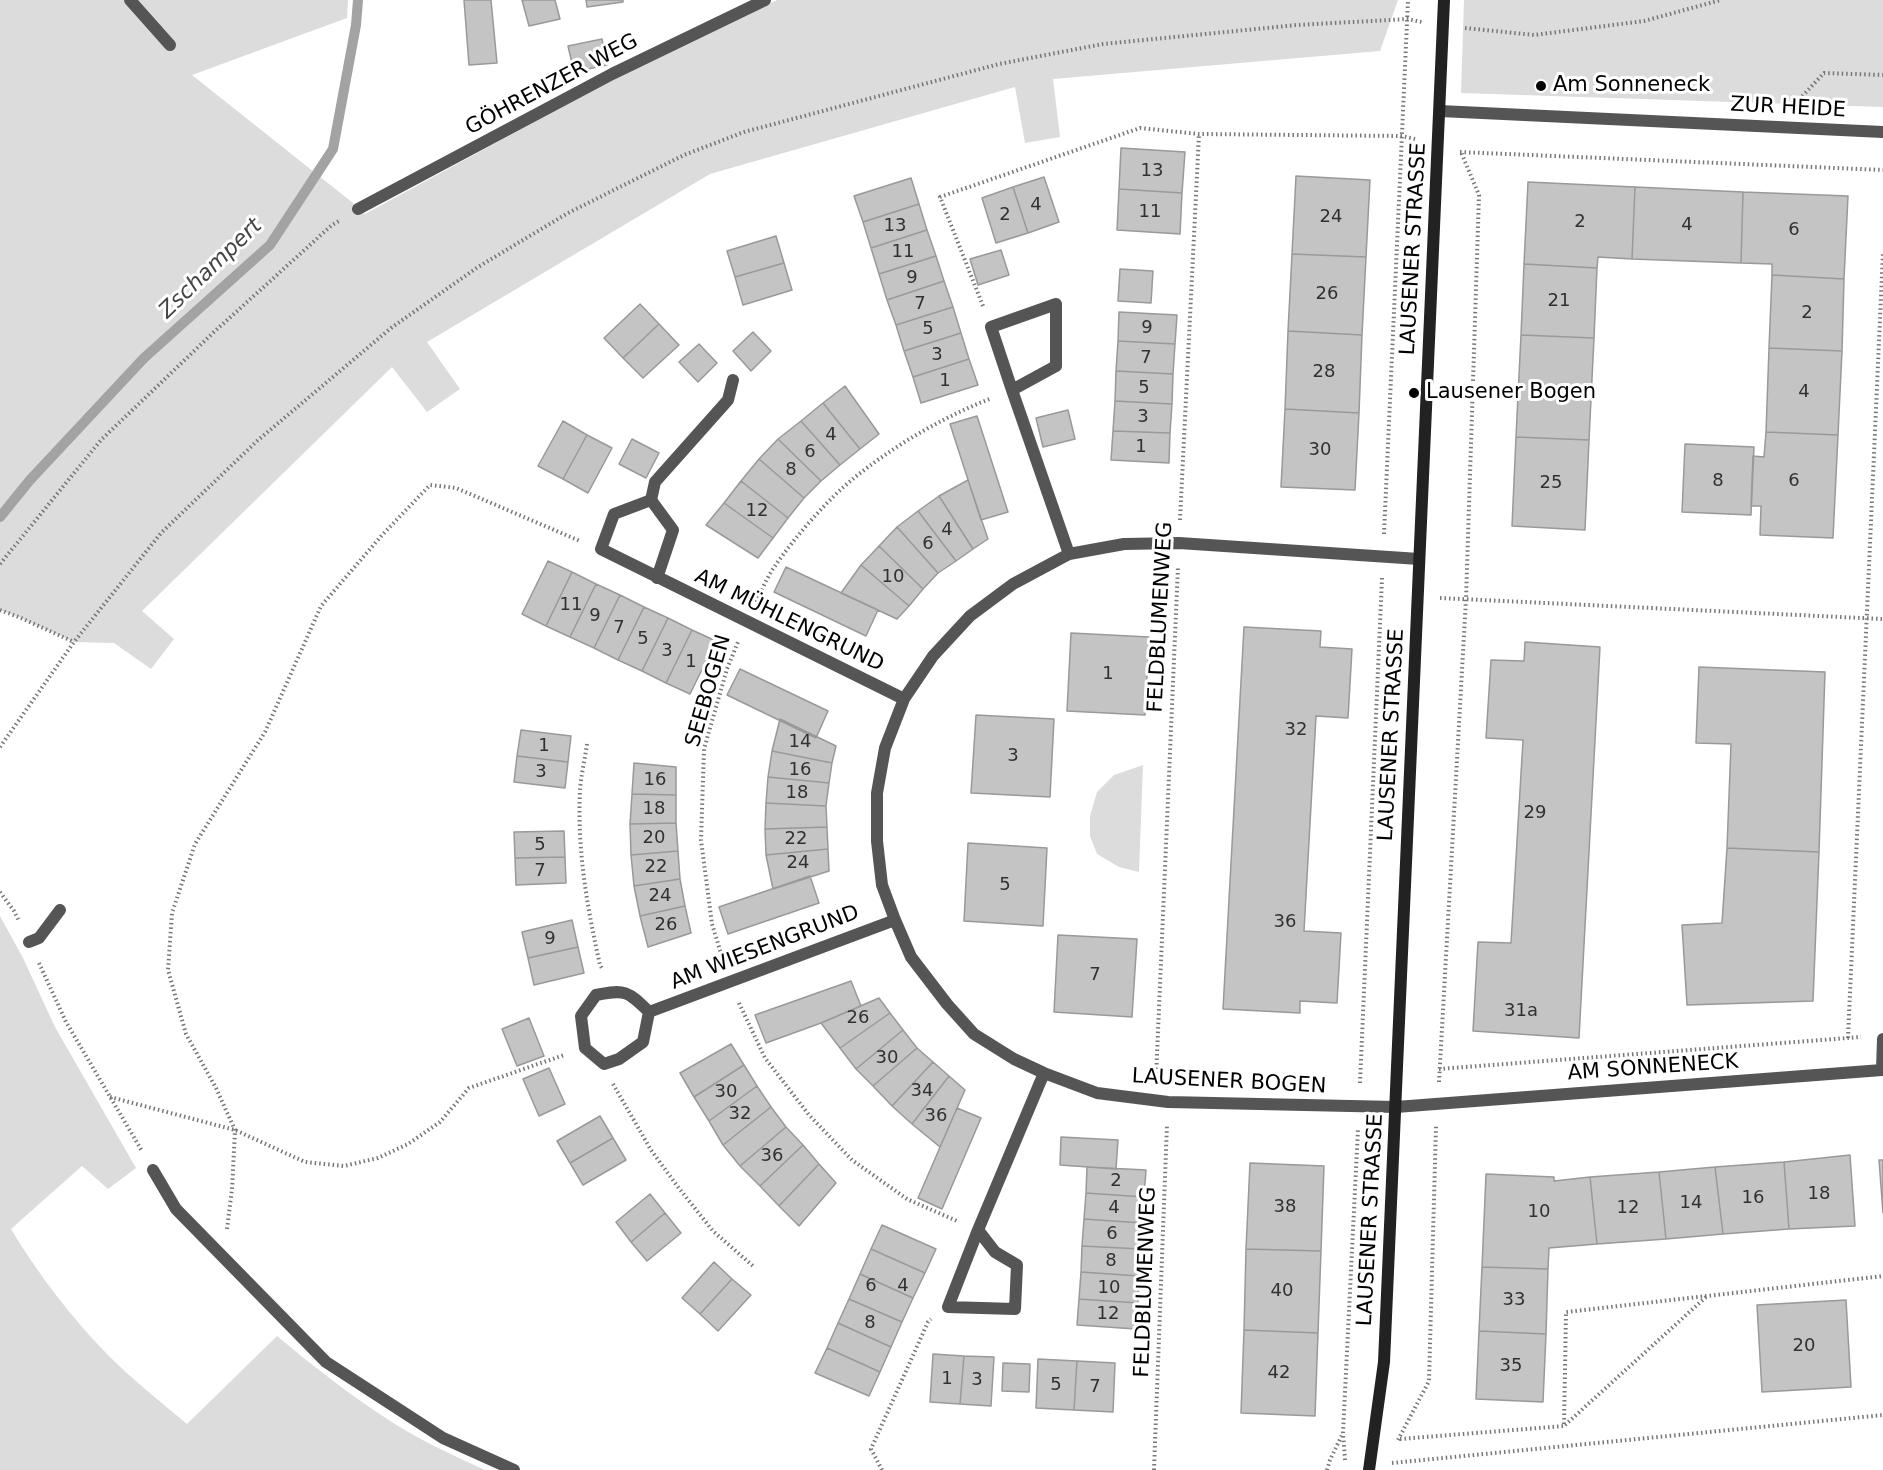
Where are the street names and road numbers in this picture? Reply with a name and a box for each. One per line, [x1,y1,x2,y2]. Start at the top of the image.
street label: GÖHRENZER WEG [462,29,642,141]
street label: ZUR HEIDE [1730,92,1846,124]
street label: LAUSENER STRASSE [1396,142,1432,356]
street label: FELDBLUMENWEG [1143,521,1179,713]
street label: AM MÜHLENGRUND [690,564,888,678]
street label: LAUSENER STRASSE [1374,628,1410,842]
street label: SEEBOGEN [681,632,737,750]
street label: AM WIESENGRUND [667,900,863,996]
street label: AM SONNENECK [1567,1049,1739,1087]
street label: LAUSENER BOGEN [1131,1064,1327,1100]
street label: LAUSENER STRASSE [1353,1113,1389,1327]
street label: FELDBLUMENWEG [1130,1186,1162,1378]

